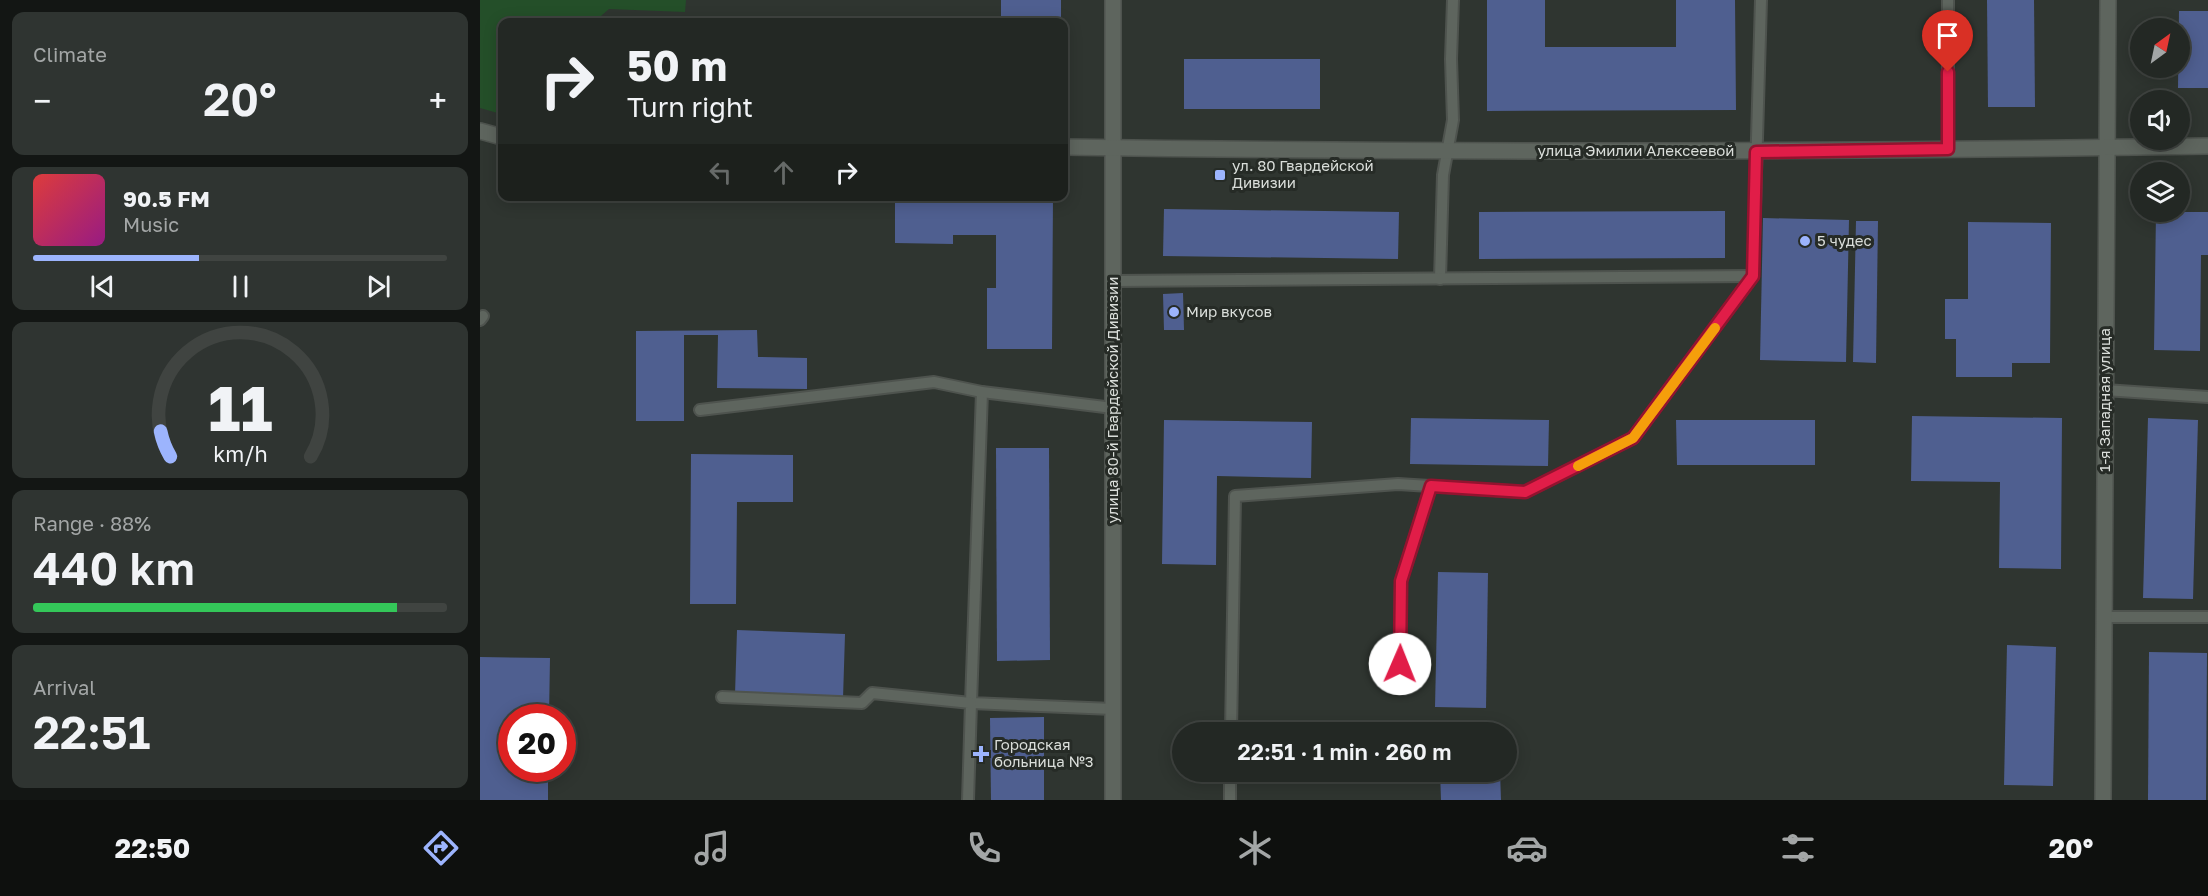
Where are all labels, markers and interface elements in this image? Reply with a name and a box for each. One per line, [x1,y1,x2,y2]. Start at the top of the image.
pin [1922,10,1973,72]
north arrow [2130,18,2190,78]
map controls [2130,18,2190,222]
icon: arrive [1931,19,1964,52]
text: 50 m [627,40,727,90]
text: Climate [33,42,107,66]
icon: right [528,42,606,120]
text: 20° [203,72,277,126]
text: − [33,81,51,120]
text: + [429,81,447,120]
button: sound [2130,90,2190,150]
text: Turn right [627,91,753,123]
street label: улица Эмилии Алексеевой [1537,141,1735,159]
icon: left [704,156,737,189]
icon: ahead [767,156,800,189]
icon: right [830,156,863,189]
place label: ул. 80 Гвардейской Дивизии [1232,156,1374,191]
button: layers [2130,162,2190,222]
marker: ул. 80 Гвардейской Дивизии [1213,168,1227,182]
text: 90.5 FM [123,185,210,212]
text: Music [123,212,179,236]
place label: 5 чудес [1817,231,1872,249]
marker: 5 чудес [1798,234,1812,248]
icon: previous [86,270,119,303]
icon: pause [224,270,257,303]
icon: next [362,270,395,303]
street label: улица 80-й Гвардейской Дивизии [1103,277,1121,523]
place label: Мир вкусов [1186,302,1272,320]
marker: Мир вкусов [1167,305,1181,319]
street label: 1-я Западная улица [2095,328,2113,472]
text: 11 [208,370,272,445]
text: km/h [213,441,267,467]
text: Range · 88% [33,511,151,535]
text: 440 km [33,541,195,595]
position arrow [1368,632,1432,696]
text: Arrival [33,675,96,699]
speed limit sign: 20 [498,704,576,782]
text: 22:51 [33,705,151,759]
place label: Городская больница №3 [994,735,1094,770]
text: 22:51 · 1 min · 260 m [1238,738,1451,765]
marker: Городская больница №3 [972,745,990,763]
icon: directions [420,827,462,869]
icon: music [691,827,733,869]
icon: phone [963,827,1005,869]
icon: climate [1234,827,1276,869]
icon: car [1506,827,1548,869]
icon: filters [1777,827,1819,869]
text: 22:50 [115,832,190,864]
text: 20° [2049,832,2093,864]

